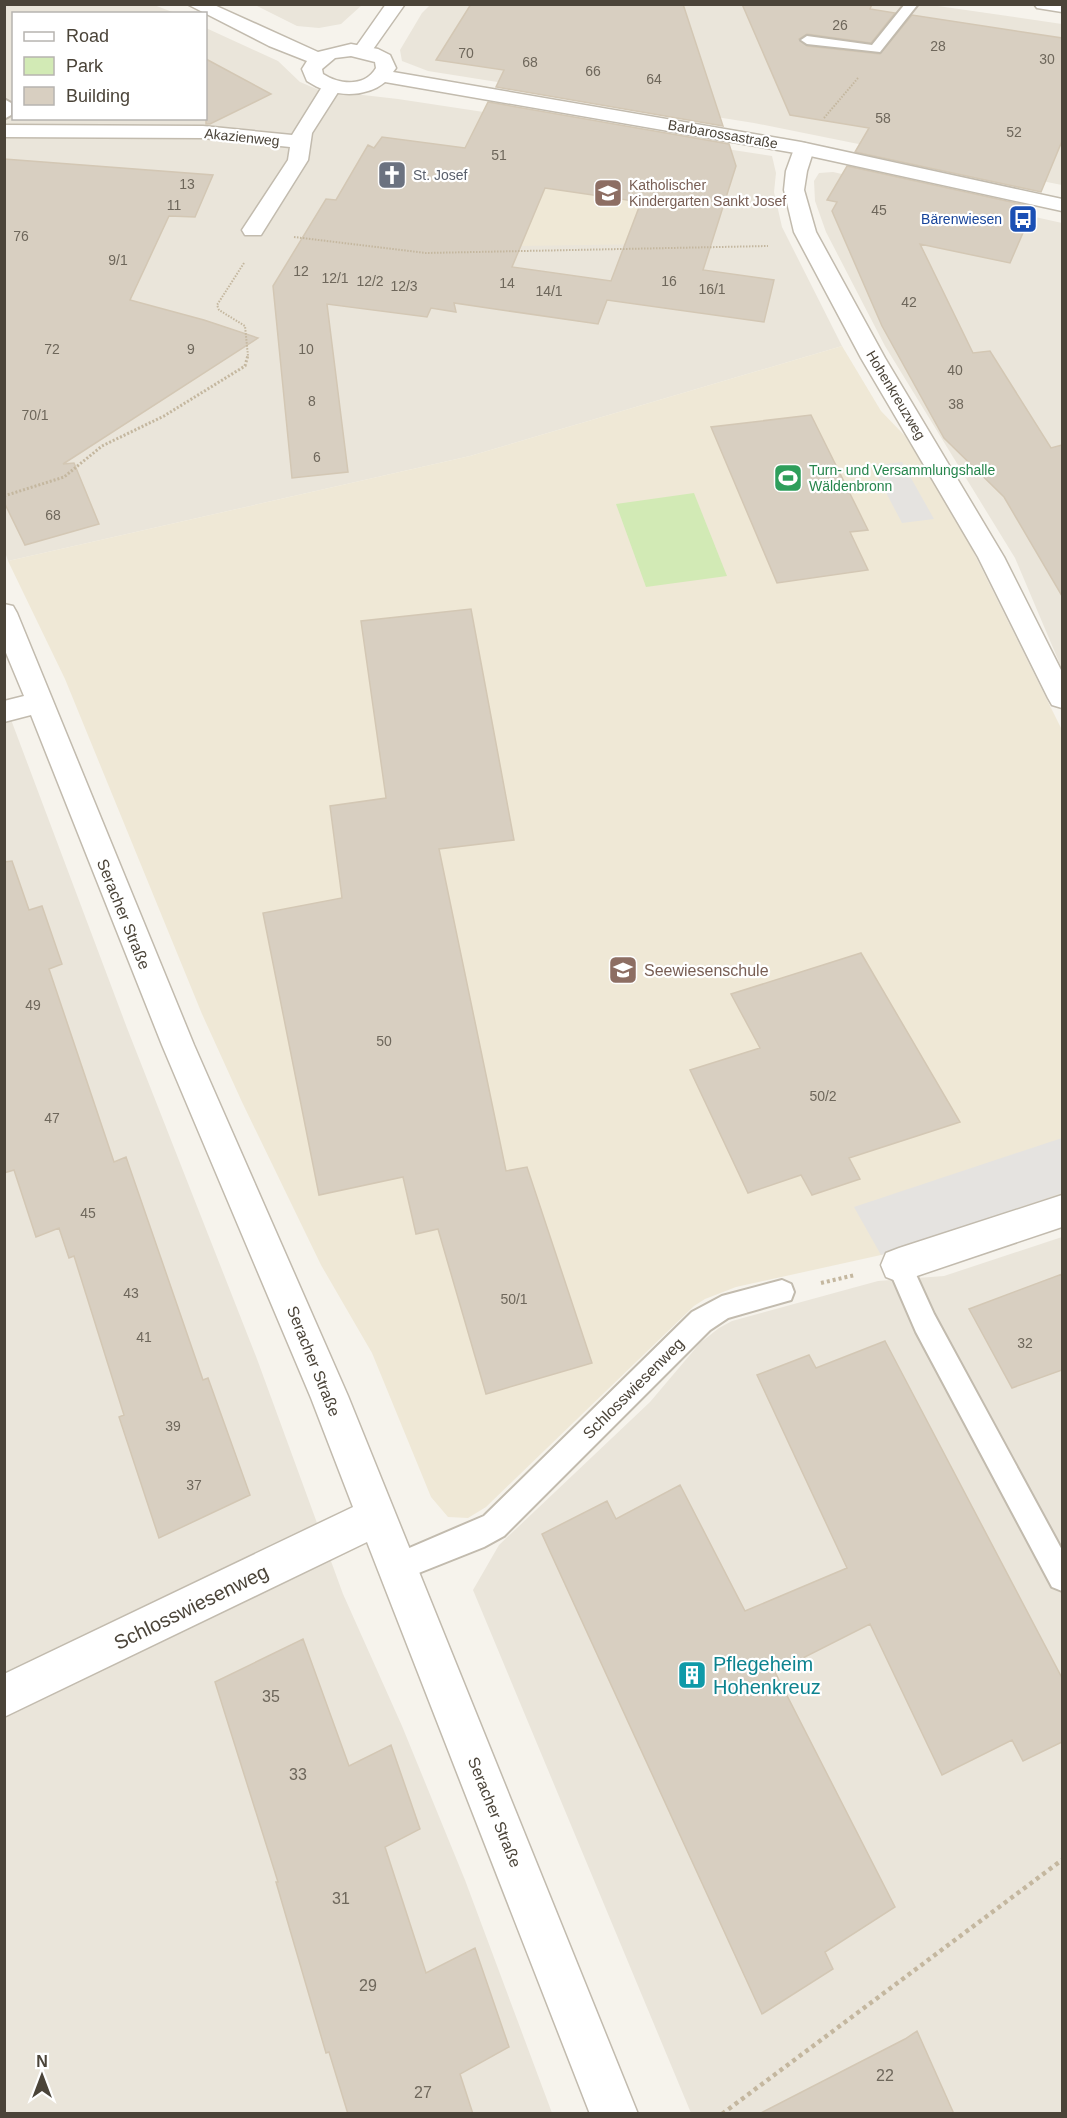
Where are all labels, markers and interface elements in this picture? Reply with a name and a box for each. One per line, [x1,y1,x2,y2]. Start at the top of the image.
legend [12,12,207,120]
house number: 26 [832,17,848,33]
text: Road [66,26,109,46]
house number: 28 [930,38,946,54]
house number: 70 [458,45,474,61]
house number: 30 [1039,51,1055,67]
house number: 68 [522,54,538,70]
text: Park [66,56,104,76]
house number: 66 [585,63,601,79]
house number: 64 [646,71,662,87]
text: Building [66,86,130,106]
house number: 58 [875,110,891,126]
street label: Barbarossastraße [667,116,779,152]
house number: 52 [1006,124,1022,140]
street label: Akazienweg [204,125,280,149]
house number: 51 [491,147,507,163]
church icon: St. Josef [376,159,408,191]
place label: St. Josef [413,167,468,183]
house number: 13 [179,176,195,192]
school or university icon: Katholischer Kindergarten Sankt Josef [592,177,624,209]
place label: Katholischer Kindergarten Sankt Josef [629,177,786,209]
house number: 11 [167,197,181,213]
house number: 45 [871,202,887,218]
bus stop icon: Bärenwiesen [1007,203,1039,235]
place label: Bärenwiesen [921,211,1002,227]
house number: 76 [13,228,29,244]
house number: 9/1 [108,252,128,268]
house number: 12 [293,263,309,279]
house number: 12/1 [321,270,349,286]
house number: 12/2 [356,273,384,289]
house number: 16 [661,273,677,289]
house number: 14 [499,275,515,291]
house number: 12/3 [390,278,418,294]
house number: 16/1 [698,281,726,297]
house number: 14/1 [535,283,563,299]
house number: 42 [901,294,917,310]
house number: 72 [44,341,60,357]
house number: 9 [187,341,195,357]
house number: 10 [298,341,314,357]
street label: Hohenkreuzweg [863,348,929,442]
house number: 40 [947,362,963,378]
house number: 8 [308,393,316,409]
house number: 38 [948,396,964,412]
house number: 70/1 [21,407,49,423]
house number: 6 [313,449,321,465]
sports icon: Turn- und Versammlungshalle Wäldenbronn [772,462,804,494]
place label: Turn- und Versammlungshalle Wäldenbronn [809,462,995,494]
house number: 68 [45,507,61,523]
street label: Seracher Straße [94,857,153,972]
school or university icon: Seewiesenschule [607,954,639,986]
place label: Seewiesenschule [644,962,769,979]
house number: 49 [25,997,41,1013]
house number: 50 [376,1033,392,1049]
house number: 50/2 [809,1088,837,1104]
house number: 47 [44,1110,60,1126]
house number: 45 [80,1205,96,1221]
house number: 43 [123,1285,139,1301]
house number: 50/1 [500,1291,528,1307]
street label: Seracher Straße [284,1304,343,1419]
house number: 41 [136,1329,152,1345]
street label: Schlosswiesenweg [580,1335,687,1442]
house number: 32 [1017,1335,1033,1351]
house number: 39 [165,1418,181,1434]
house number: 37 [186,1477,202,1493]
street label: Schlosswiesenweg [110,1560,272,1654]
place label: Pflegeheim Hohenkreuz [713,1653,821,1698]
building icon: Pflegeheim Hohenkreuz [676,1659,708,1691]
house number: 35 [262,1688,280,1705]
street label: Seracher Straße [465,1755,524,1870]
house number: 33 [289,1766,307,1783]
house number: 31 [332,1890,350,1907]
house number: 29 [359,1977,377,1994]
north arrow [12,2046,72,2106]
text: N [36,2053,48,2070]
house number: 22 [876,2067,894,2084]
house number: 27 [414,2084,432,2101]

